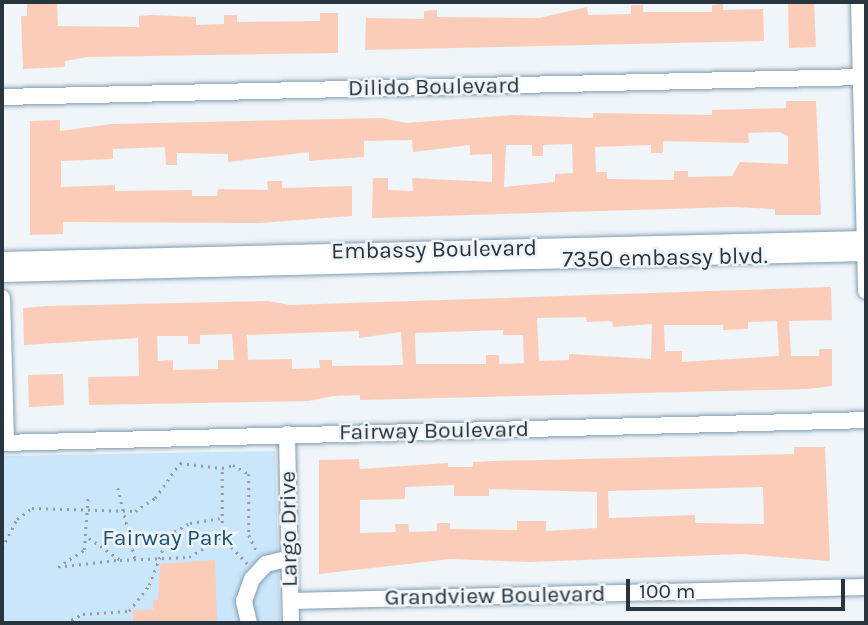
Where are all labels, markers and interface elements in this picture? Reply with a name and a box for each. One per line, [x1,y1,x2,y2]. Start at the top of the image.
street label: Dilido Boulevard [348,72,520,102]
street label: Embassy Boulevard [331,234,537,266]
street label: 7350 embassy blvd. [562,242,768,274]
street label: Fairway Boulevard [339,416,529,446]
street label: Largo Drive [274,471,304,587]
park label: Fairway Park [102,524,234,552]
scale bar [630,566,849,610]
text: 100 m [639,579,696,603]
street label: Grandview Boulevard [384,580,606,612]

